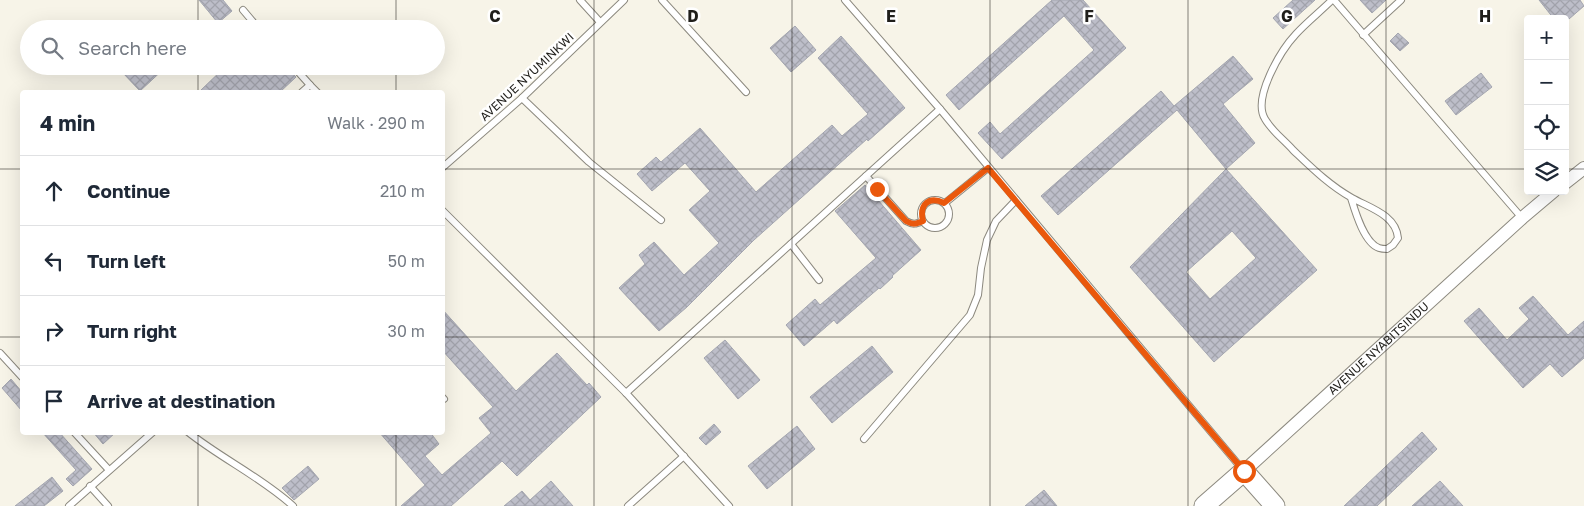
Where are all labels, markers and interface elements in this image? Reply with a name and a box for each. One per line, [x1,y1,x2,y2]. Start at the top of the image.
text: C [489,6,501,26]
text: D [687,6,699,26]
text: E [886,6,896,26]
text: F [1084,6,1094,26]
text: G [1281,6,1293,26]
text: H [1479,6,1491,26]
map controls [1524,15,1569,195]
button: + [1524,15,1569,60]
search box [20,20,445,75]
street label: AVENUE NYUMINKWI [477,29,577,124]
icon: search [38,34,66,62]
text: Search here [78,36,187,59]
button: − [1524,60,1569,105]
button: locate [1524,105,1569,150]
text: 4 min [40,110,95,136]
text: Walk · 290 m [327,113,425,133]
button: layers [1524,150,1569,195]
icon: ahead [40,177,68,205]
route end [866,178,889,201]
text: Continue [87,179,170,202]
text: 210 m [380,181,425,201]
icon: left [40,247,68,275]
text: Turn left [87,249,166,272]
text: 50 m [388,251,425,271]
street label: AVENUE NYABITSINDU [1325,298,1432,398]
icon: right [40,317,68,345]
text: Turn right [87,319,177,342]
text: 30 m [388,321,425,341]
icon: arrive [40,387,68,415]
text: Arrive at destination [87,389,275,412]
route start [1233,460,1256,483]

